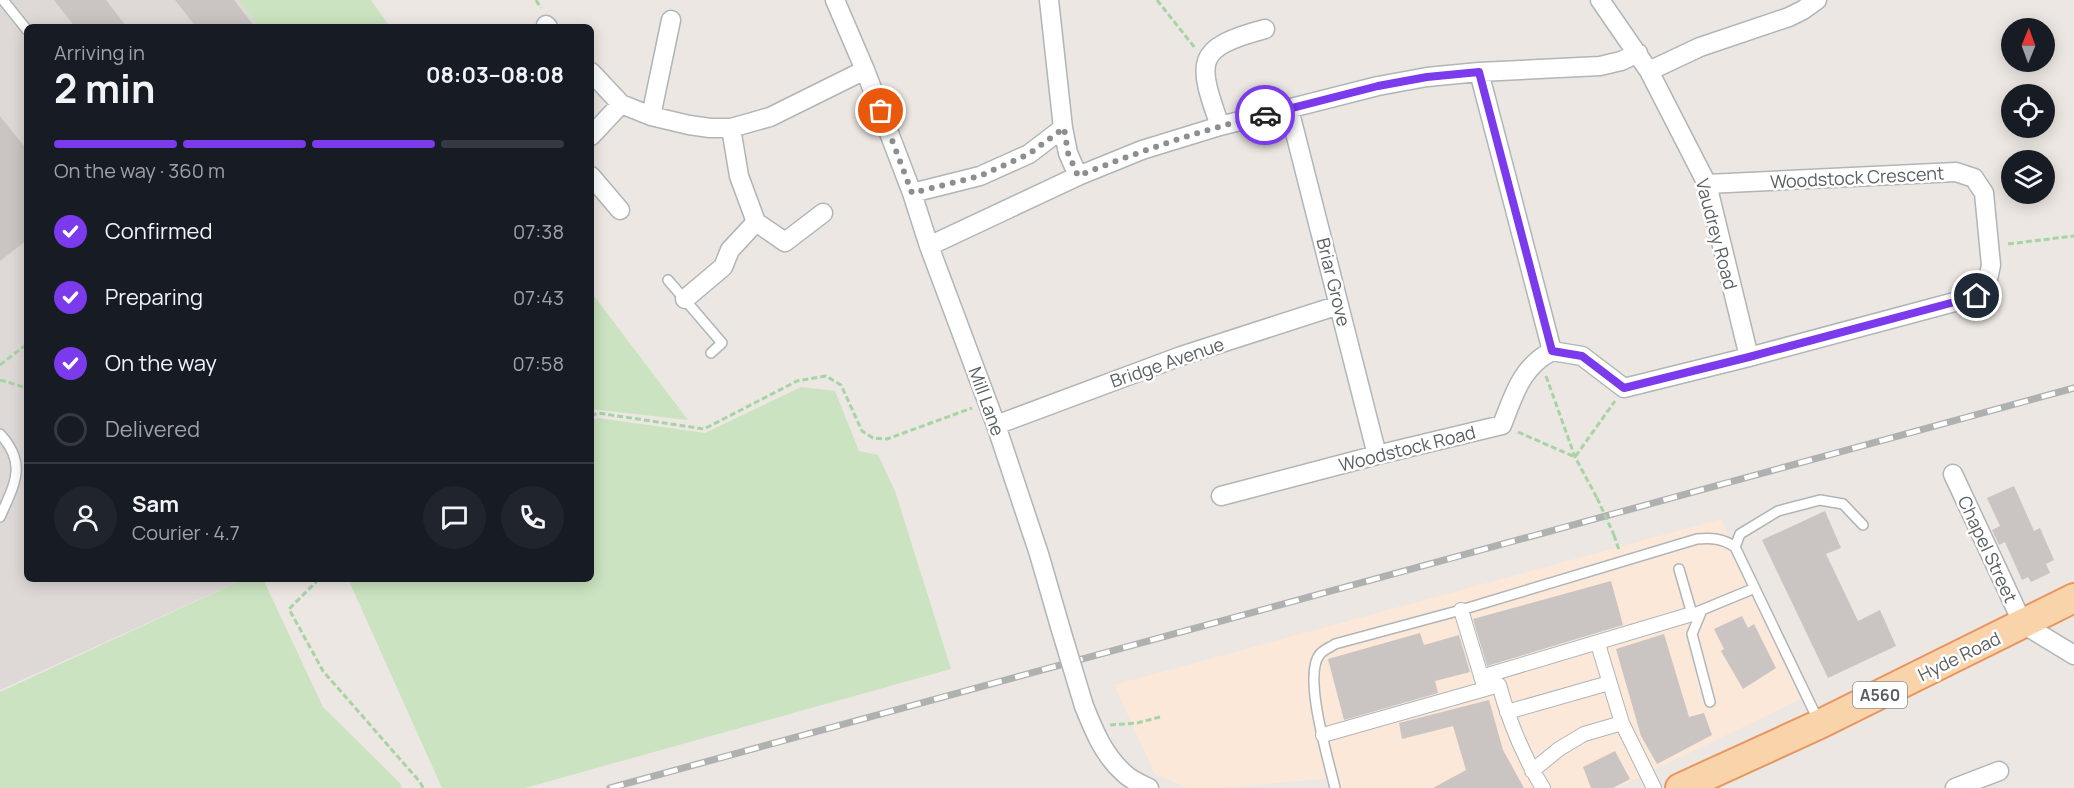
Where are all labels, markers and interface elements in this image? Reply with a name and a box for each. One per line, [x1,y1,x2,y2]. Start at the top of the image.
north arrow [2001,18,2055,72]
map controls [2001,18,2055,204]
text: Arriving in [54,39,145,66]
text: 08:03–08:08 [426,60,564,90]
text: 2 min [54,61,155,115]
button: locate [2001,84,2055,138]
pin [855,85,906,136]
courier [1235,85,1295,145]
icon: bag [864,94,897,127]
icon: car [1249,99,1282,132]
button: layers [2001,150,2055,204]
text: On the way · 360 m [54,157,225,184]
street label: Woodstock Crescent [1769,160,1945,194]
street label: Vaudrey Road [1691,176,1743,292]
icon: check [54,215,87,248]
text: Confirmed [105,216,213,246]
text: 07:38 [513,218,564,245]
street label: Briar Grove [1311,235,1357,329]
pin [1951,270,2002,321]
icon: home [1960,279,1993,312]
icon: check [54,281,87,314]
text: Preparing [105,282,203,312]
text: 07:43 [513,284,564,311]
street label: Bridge Avenue [1107,331,1227,393]
icon: check [54,347,87,380]
text: On the way [105,348,217,378]
text: 07:58 [513,350,564,377]
street label: Mill Lane [963,363,1011,439]
text: Delivered [105,414,200,444]
street label: Woodstock Road [1336,419,1478,477]
button: person [54,486,117,549]
button: chat [423,486,486,549]
button: phone [501,486,564,549]
text: Sam [132,489,179,519]
street label: Chapel Street [1953,492,2023,606]
text: Courier · 4.7 [132,519,240,546]
street label: Hyde Road [1914,626,2004,686]
road number: A560 [1853,682,1907,708]

